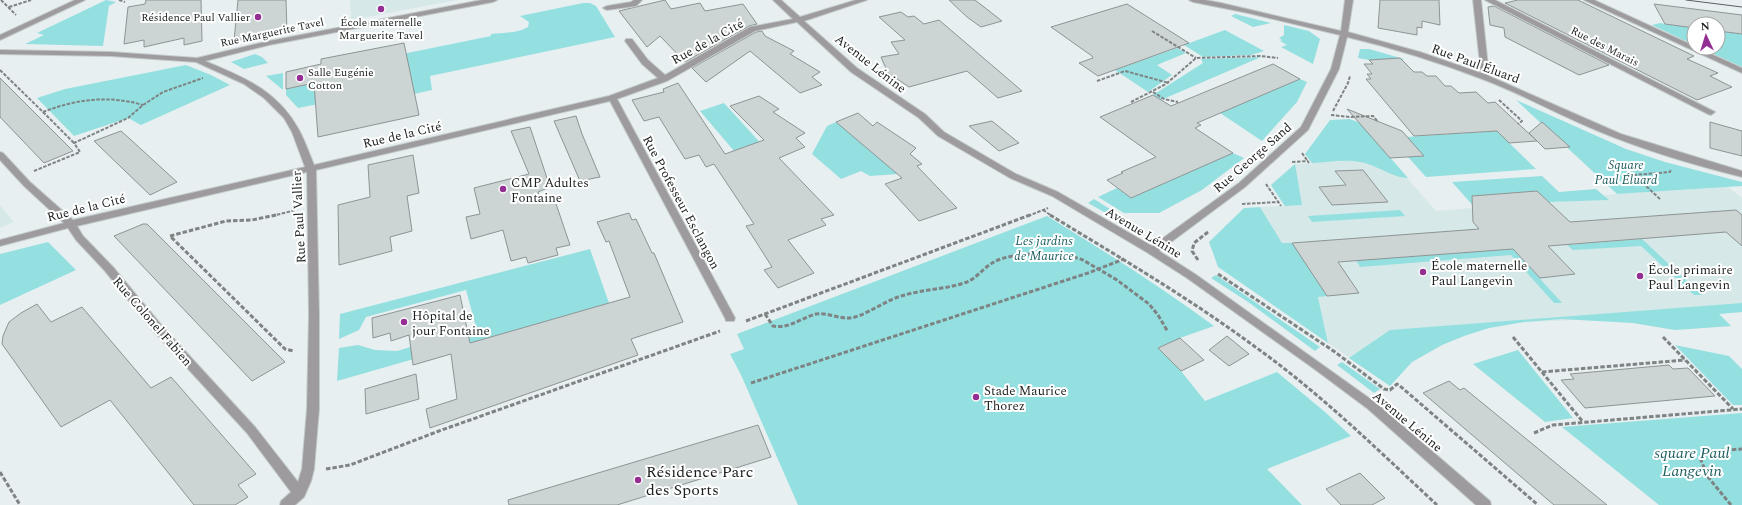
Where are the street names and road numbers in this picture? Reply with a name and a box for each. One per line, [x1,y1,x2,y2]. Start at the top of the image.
street label: Rue Marguerite Tavel [219,13,325,52]
street label: Rue de la Cité [668,14,747,70]
street label: Rue des Marais [1568,22,1642,71]
street label: Avenue Lénine [830,29,910,98]
street label: Rue Paul Éluard [1429,39,1523,89]
street label: Rue de la Cité [361,116,443,154]
street label: Rue George Sand [1209,118,1296,198]
street label: Rue Professeur Esclangon [637,132,725,273]
street label: Rue Paul Vallier [287,170,311,264]
street label: Rue de la Cité [45,189,128,227]
street label: Avenue Lénine [1101,202,1186,264]
street label: Rue Colonel Fabien [108,272,197,371]
street label: Avenue Lénine [1368,386,1447,457]

